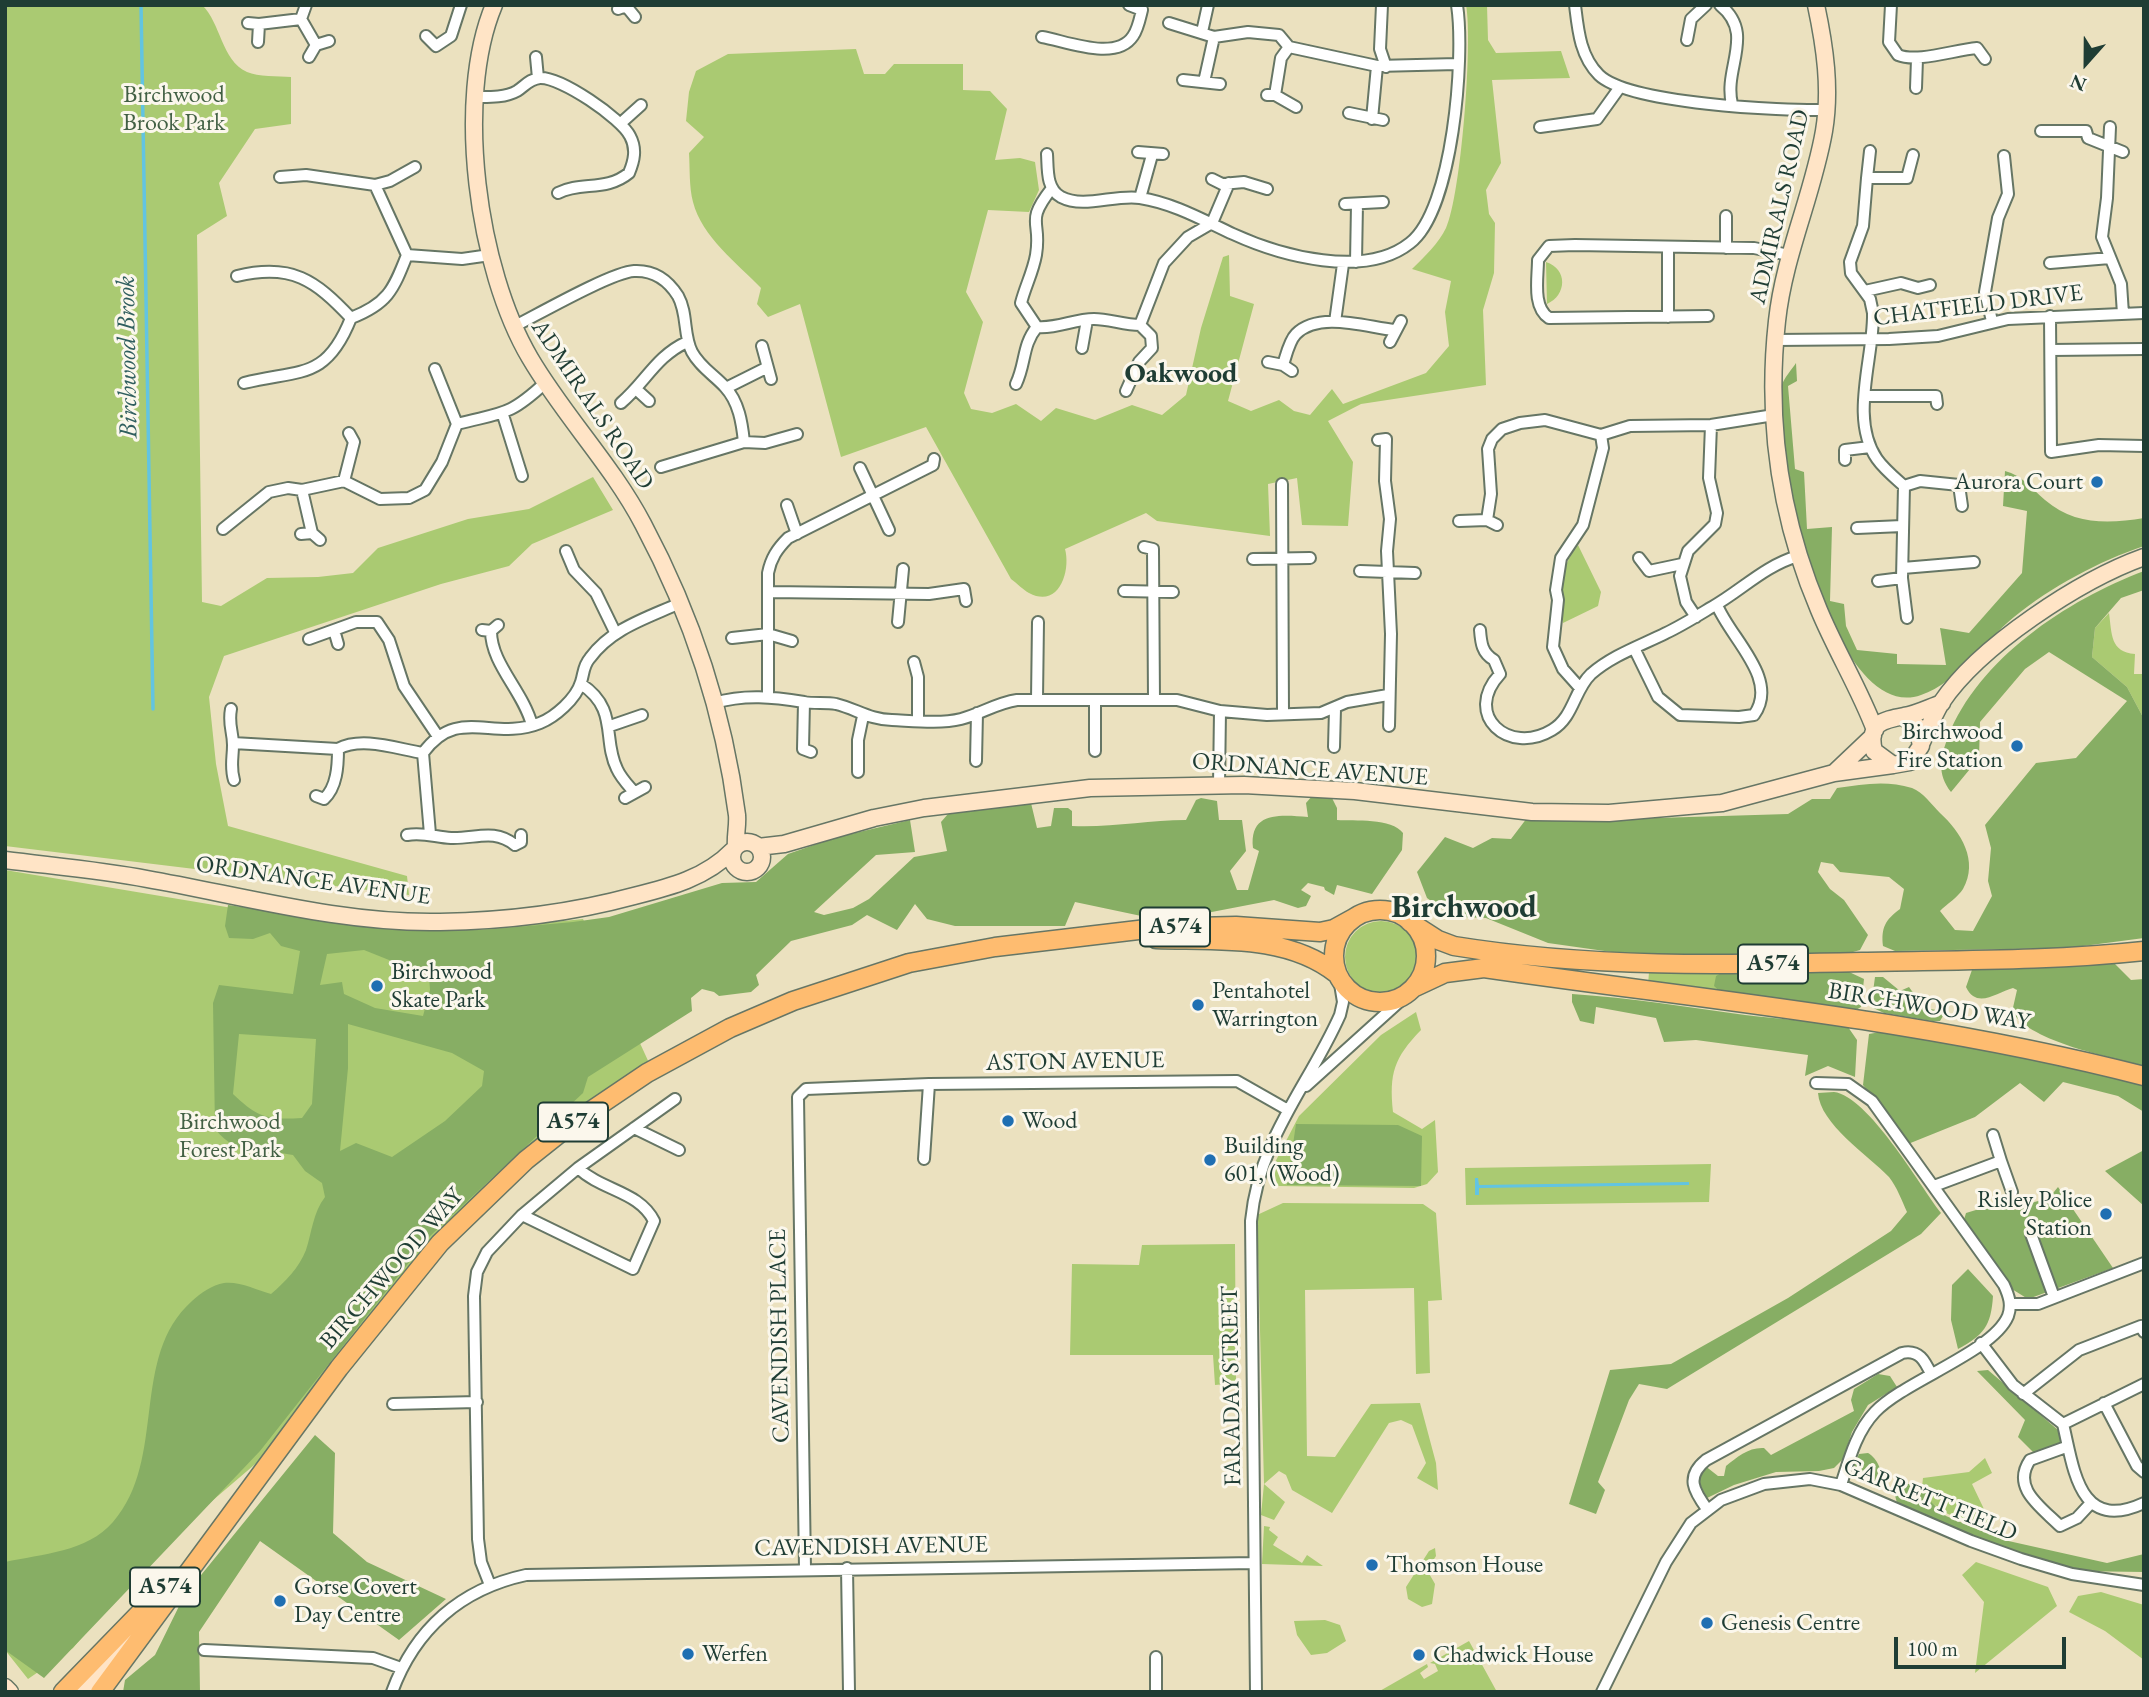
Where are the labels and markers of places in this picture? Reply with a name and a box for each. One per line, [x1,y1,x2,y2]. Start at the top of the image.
place label: Aurora Court [1954,468,2083,496]
marker: Aurora Court [2089,474,2105,490]
place label: Birchwood Fire Station [1896,718,2003,774]
marker: Birchwood Fire Station [2009,738,2025,754]
place label: Birchwood Skate Park [391,958,492,1014]
place label: Pentahotel Warrington [1212,977,1318,1033]
marker: Birchwood Skate Park [369,978,385,994]
marker: Pentahotel Warrington [1190,997,1206,1013]
place label: Wood [1022,1107,1077,1135]
marker: Wood [1000,1113,1016,1129]
place label: Building 601, (Wood) [1224,1132,1339,1188]
marker: Building 601, (Wood) [1202,1152,1218,1168]
place label: Risley Police Station [1977,1186,2092,1242]
marker: Risley Police Station [2098,1206,2114,1222]
place label: Thomson House [1386,1551,1543,1579]
marker: Thomson House [1364,1557,1380,1573]
place label: Gorse Covert Day Centre [294,1573,417,1629]
marker: Gorse Covert Day Centre [272,1593,288,1609]
place label: Genesis Centre [1721,1609,1860,1637]
marker: Genesis Centre [1699,1615,1715,1631]
place label: Werfen [702,1640,768,1668]
place label: Chadwick House [1433,1641,1593,1669]
marker: Werfen [680,1646,696,1662]
marker: Chadwick House [1411,1647,1427,1663]

